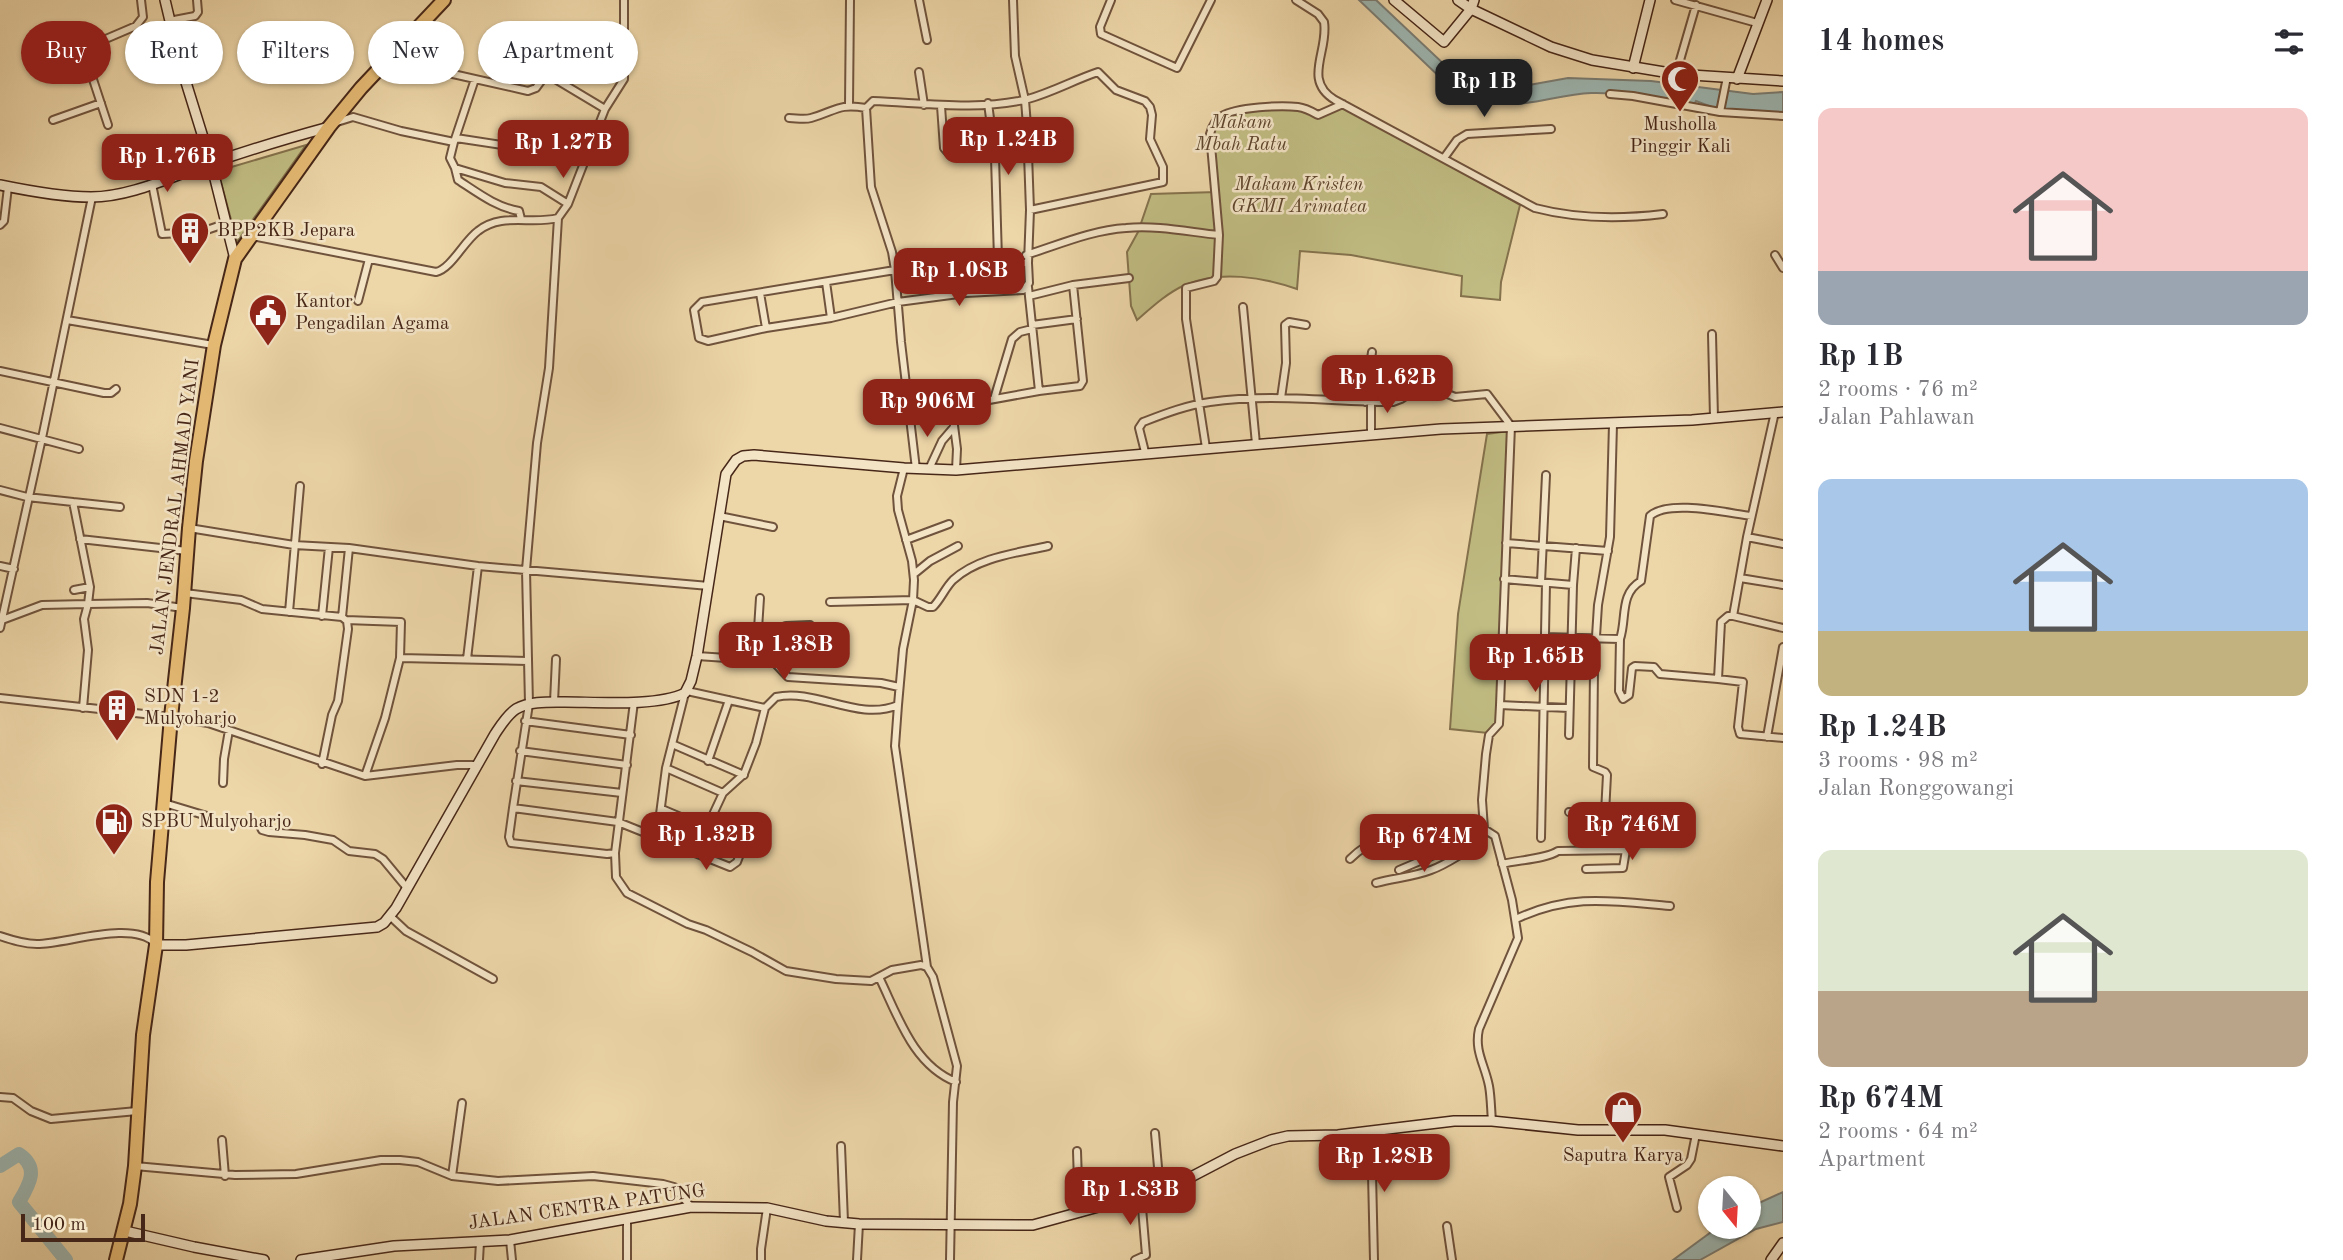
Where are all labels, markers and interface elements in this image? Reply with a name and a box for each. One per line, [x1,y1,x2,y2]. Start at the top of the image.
chip: Buy [21,21,111,84]
chip: Rent [125,21,223,84]
chip: Filters [237,21,354,84]
chip: New [368,21,464,84]
chip: Apartment [478,21,638,84]
icon: filters [2270,23,2308,61]
text: 14 homes [1818,27,1944,57]
mosque icon: Musholla Pinggir Kali [1659,58,1701,113]
pin: Rp 1B [1435,60,1533,119]
text: Rp 1B [1451,70,1517,93]
park label: Makam Mbah Ratu [1194,114,1287,155]
place label: Musholla Pinggir Kali [1629,116,1731,157]
pin: Rp 1.24B [936,118,1080,177]
pin: Rp 1.27B [491,120,635,180]
text: Rp 1.24B [959,128,1057,151]
text: Rp 1.27B [514,131,612,154]
pin: Rp 1.76B [95,134,239,194]
text: Rp 1.76B [118,145,216,168]
icon: home [2000,153,2126,279]
park label: Makam Kristen GKMI Arimatea [1231,176,1367,217]
building icon: BPP2KB Jepara [169,210,211,265]
place label: BPP2KB Jepara [217,222,356,241]
pin: Rp 1.08B [887,248,1031,308]
text: Rp 1.08B [910,259,1008,282]
public building icon: Kantor Pengadilan Agama [247,292,289,347]
place label: Kantor Pengadilan Agama [295,293,450,334]
text: Rp 1B [1818,342,1903,372]
pin: Rp 1.62B [1315,356,1459,415]
street label: JALAN JENDRAL AHMAD YANI [148,358,204,656]
text: Rp 1.62B [1338,366,1436,389]
text: 2 rooms · 76 m² [1818,378,1978,401]
pin: Rp 906M [862,380,992,439]
text: Rp 906M [879,390,975,413]
text: Jalan Pahlawan [1818,406,1975,429]
icon: home [2000,524,2126,650]
pin: Rp 1.38B [712,622,856,682]
text: Rp 1.38B [735,633,833,656]
pin: Rp 1.65B [1463,634,1607,694]
text: Rp 1.65B [1486,645,1584,668]
building icon: SDN 1-2 Mulyoharjo [96,687,138,742]
place label: SDN 1-2 Mulyoharjo [144,688,237,729]
text: Rp 1.24B [1818,713,1947,743]
text: 3 rooms · 98 m² [1818,749,1978,772]
text: Jalan Ronggowangi [1818,777,2014,800]
fuel station icon: SPBU Mulyoharjo [93,801,135,856]
pin: Rp 746M [1567,802,1697,862]
pin: Rp 1.32B [634,812,778,872]
place label: SPBU Mulyoharjo [141,813,291,832]
text: Rp 746M [1584,813,1680,836]
pin: Rp 674M [1359,814,1489,874]
text: Rp 1.32B [657,823,755,846]
text: Rp 674M [1376,825,1472,848]
icon: home [2000,895,2126,1021]
text: Rp 674M [1818,1084,1944,1114]
shop icon: Saputra Karya [1602,1089,1644,1144]
text: 2 rooms · 64 m² [1818,1120,1978,1143]
pin: Rp 1.28B [1312,1134,1456,1194]
text: Rp 1.28B [1335,1145,1433,1168]
place label: Saputra Karya [1563,1147,1684,1166]
text: Apartment [1818,1148,1926,1171]
pin: Rp 1.83B [1058,1168,1202,1227]
north arrow [1698,1176,1760,1239]
map controls [1698,1176,1761,1239]
text: Rp 1.83B [1081,1178,1179,1201]
street label: JALAN CENTRA PATUNG [467,1182,707,1234]
scale bar [21,1211,145,1243]
text: 100 m [32,1216,85,1235]

